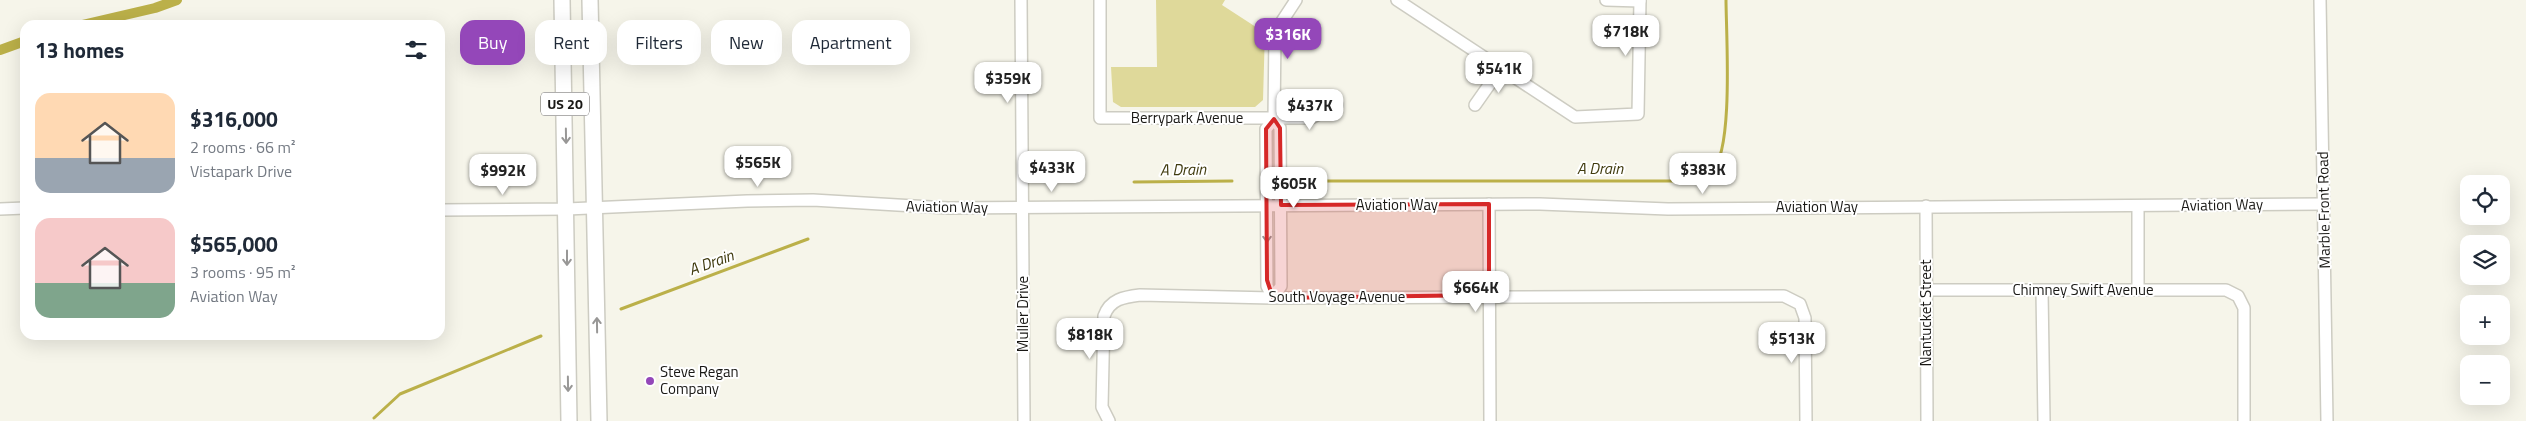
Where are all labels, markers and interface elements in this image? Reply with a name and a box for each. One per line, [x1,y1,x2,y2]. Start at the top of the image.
pin: $718K [1591,15,1661,57]
pin: $316K [1253,18,1323,60]
text: $718K [1603,19,1649,43]
chip: Buy [460,20,525,65]
chip: Rent [535,20,607,65]
chip: Filters [617,20,701,65]
chip: New [711,20,782,65]
chip: Apartment [792,20,910,65]
text: $316K [1265,22,1311,46]
text: 13 homes [35,34,124,66]
icon: filters [402,36,430,64]
pin: $541K [1464,52,1534,94]
text: $541K [1476,56,1522,80]
pin: $359K [973,62,1043,104]
text: $359K [985,66,1031,90]
pin: $437K [1275,88,1345,131]
road number: US 20 [541,92,589,116]
text: $437K [1287,93,1333,117]
text: $316,000 [190,103,278,135]
street label: Berrypark Avenue [1131,106,1243,129]
icon: home [75,113,135,173]
one-way arrow [561,128,571,144]
text: 2 rooms · 66 m² [190,135,295,159]
pin: $565K [723,146,793,188]
text: $565K [735,150,781,174]
pin: $433K [1017,150,1087,193]
street label: Marble Front Road [2311,151,2336,269]
pin: $383K [1668,152,1738,195]
pin: $992K [468,154,538,196]
text: $433K [1029,155,1075,179]
water label: A Drain [1577,156,1624,180]
water label: A Drain [1160,157,1207,181]
text: $383K [1680,157,1726,181]
text: $992K [480,158,526,182]
text: Vistapark Drive [190,159,292,183]
pin: $605K [1259,166,1329,209]
text: $605K [1271,171,1317,195]
map controls [2460,175,2510,405]
button: locate [2460,175,2510,225]
street label: Aviation Way [2181,192,2263,217]
street label: Aviation Way [1356,193,1438,216]
street label: Aviation Way [906,194,988,219]
street label: Aviation Way [1776,195,1858,218]
one-way arrow [1262,226,1272,243]
text: $565,000 [190,228,278,260]
button: layers [2460,235,2510,285]
icon: home [75,238,135,298]
water label: A Drain [685,242,738,281]
one-way arrow [562,249,572,265]
street label: Nantucket Street [1914,259,1937,367]
text: 3 rooms · 95 m² [190,260,295,284]
pin: $664K [1441,270,1511,313]
text: $664K [1453,275,1499,299]
street label: Muller Drive [1011,276,1034,352]
street label: Chimney Swift Avenue [2012,278,2154,301]
text: Aviation Way [190,284,278,308]
street label: South Voyage Avenue [1269,285,1405,308]
button: + [2460,295,2510,345]
one-way arrow [592,317,602,333]
pin: $818K [1055,318,1125,360]
text: $818K [1067,322,1113,346]
pin: $513K [1757,322,1827,364]
text: $513K [1769,326,1815,350]
button: − [2460,355,2510,405]
place label: Steve Regan Company [660,360,739,400]
one-way arrow [563,375,573,391]
marker: Steve Regan Company [644,375,656,387]

